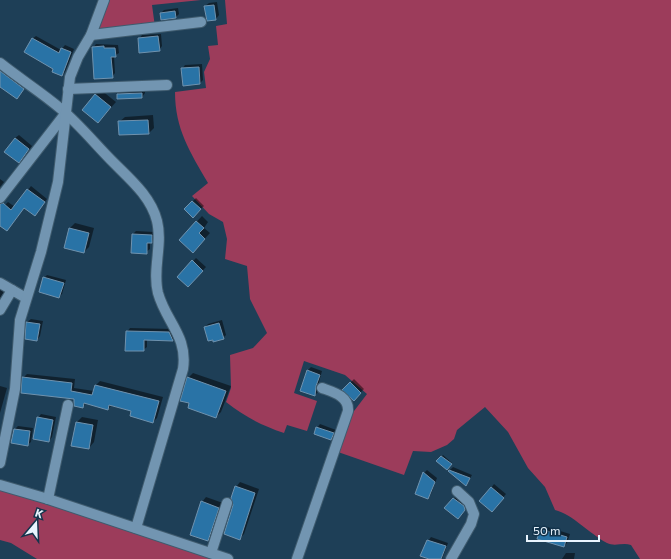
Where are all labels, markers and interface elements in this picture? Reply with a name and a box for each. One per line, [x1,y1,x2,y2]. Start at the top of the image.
north arrow [16,503,56,543]
text: K [34,506,45,521]
scale bar [527,517,599,543]
text: 50 m [533,523,561,537]

